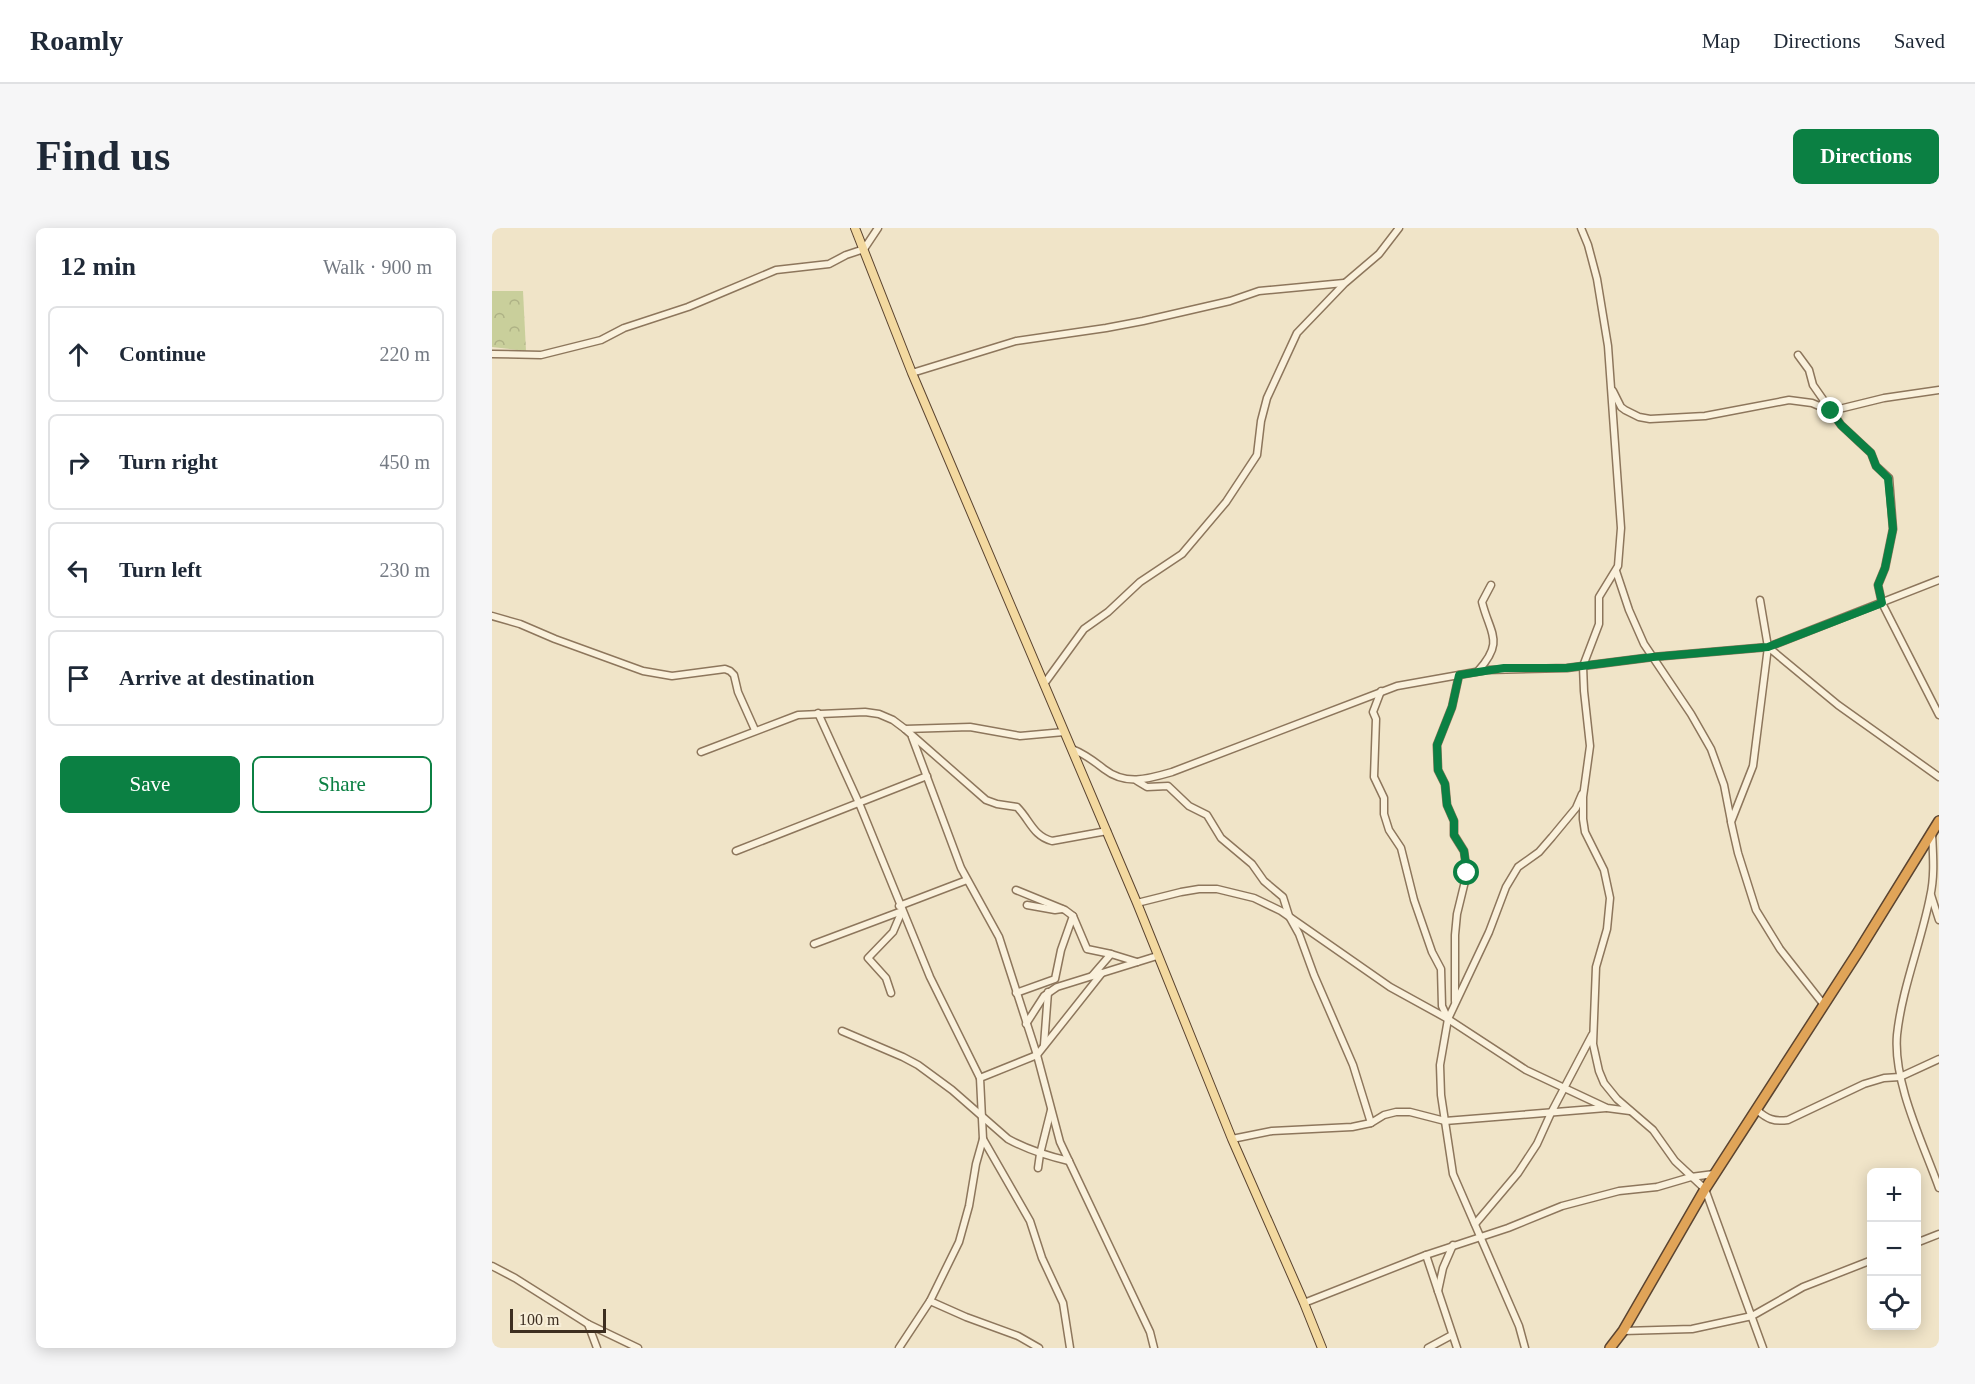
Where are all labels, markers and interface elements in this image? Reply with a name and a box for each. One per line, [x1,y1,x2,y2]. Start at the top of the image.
text: Roamly [30,25,123,56]
text: Map [1702,29,1740,53]
text: Directions [1773,29,1861,53]
text: Saved [1894,29,1945,53]
button: Directions [1793,129,1939,184]
text: Find us [36,133,170,179]
text: 12 min [60,252,136,281]
text: Walk · 900 m [323,256,432,278]
icon: ahead [62,338,95,371]
text: Continue [119,341,206,366]
text: 220 m [379,343,430,365]
route end [1817,397,1843,423]
icon: right [62,446,95,479]
text: Turn right [119,449,218,474]
text: 450 m [379,451,430,473]
icon: left [62,554,95,587]
text: Turn left [119,557,202,582]
text: 230 m [379,559,430,581]
icon: arrive [62,662,95,695]
text: Arrive at destination [119,665,315,690]
button: Save [60,756,240,813]
button: Share [252,756,432,813]
route start [1453,859,1479,885]
map controls [1867,1168,1921,1330]
button: + [1867,1168,1921,1222]
button: − [1867,1222,1921,1276]
button: locate [1867,1276,1921,1330]
scale bar [510,1306,606,1334]
text: 100 m [519,1311,559,1328]

